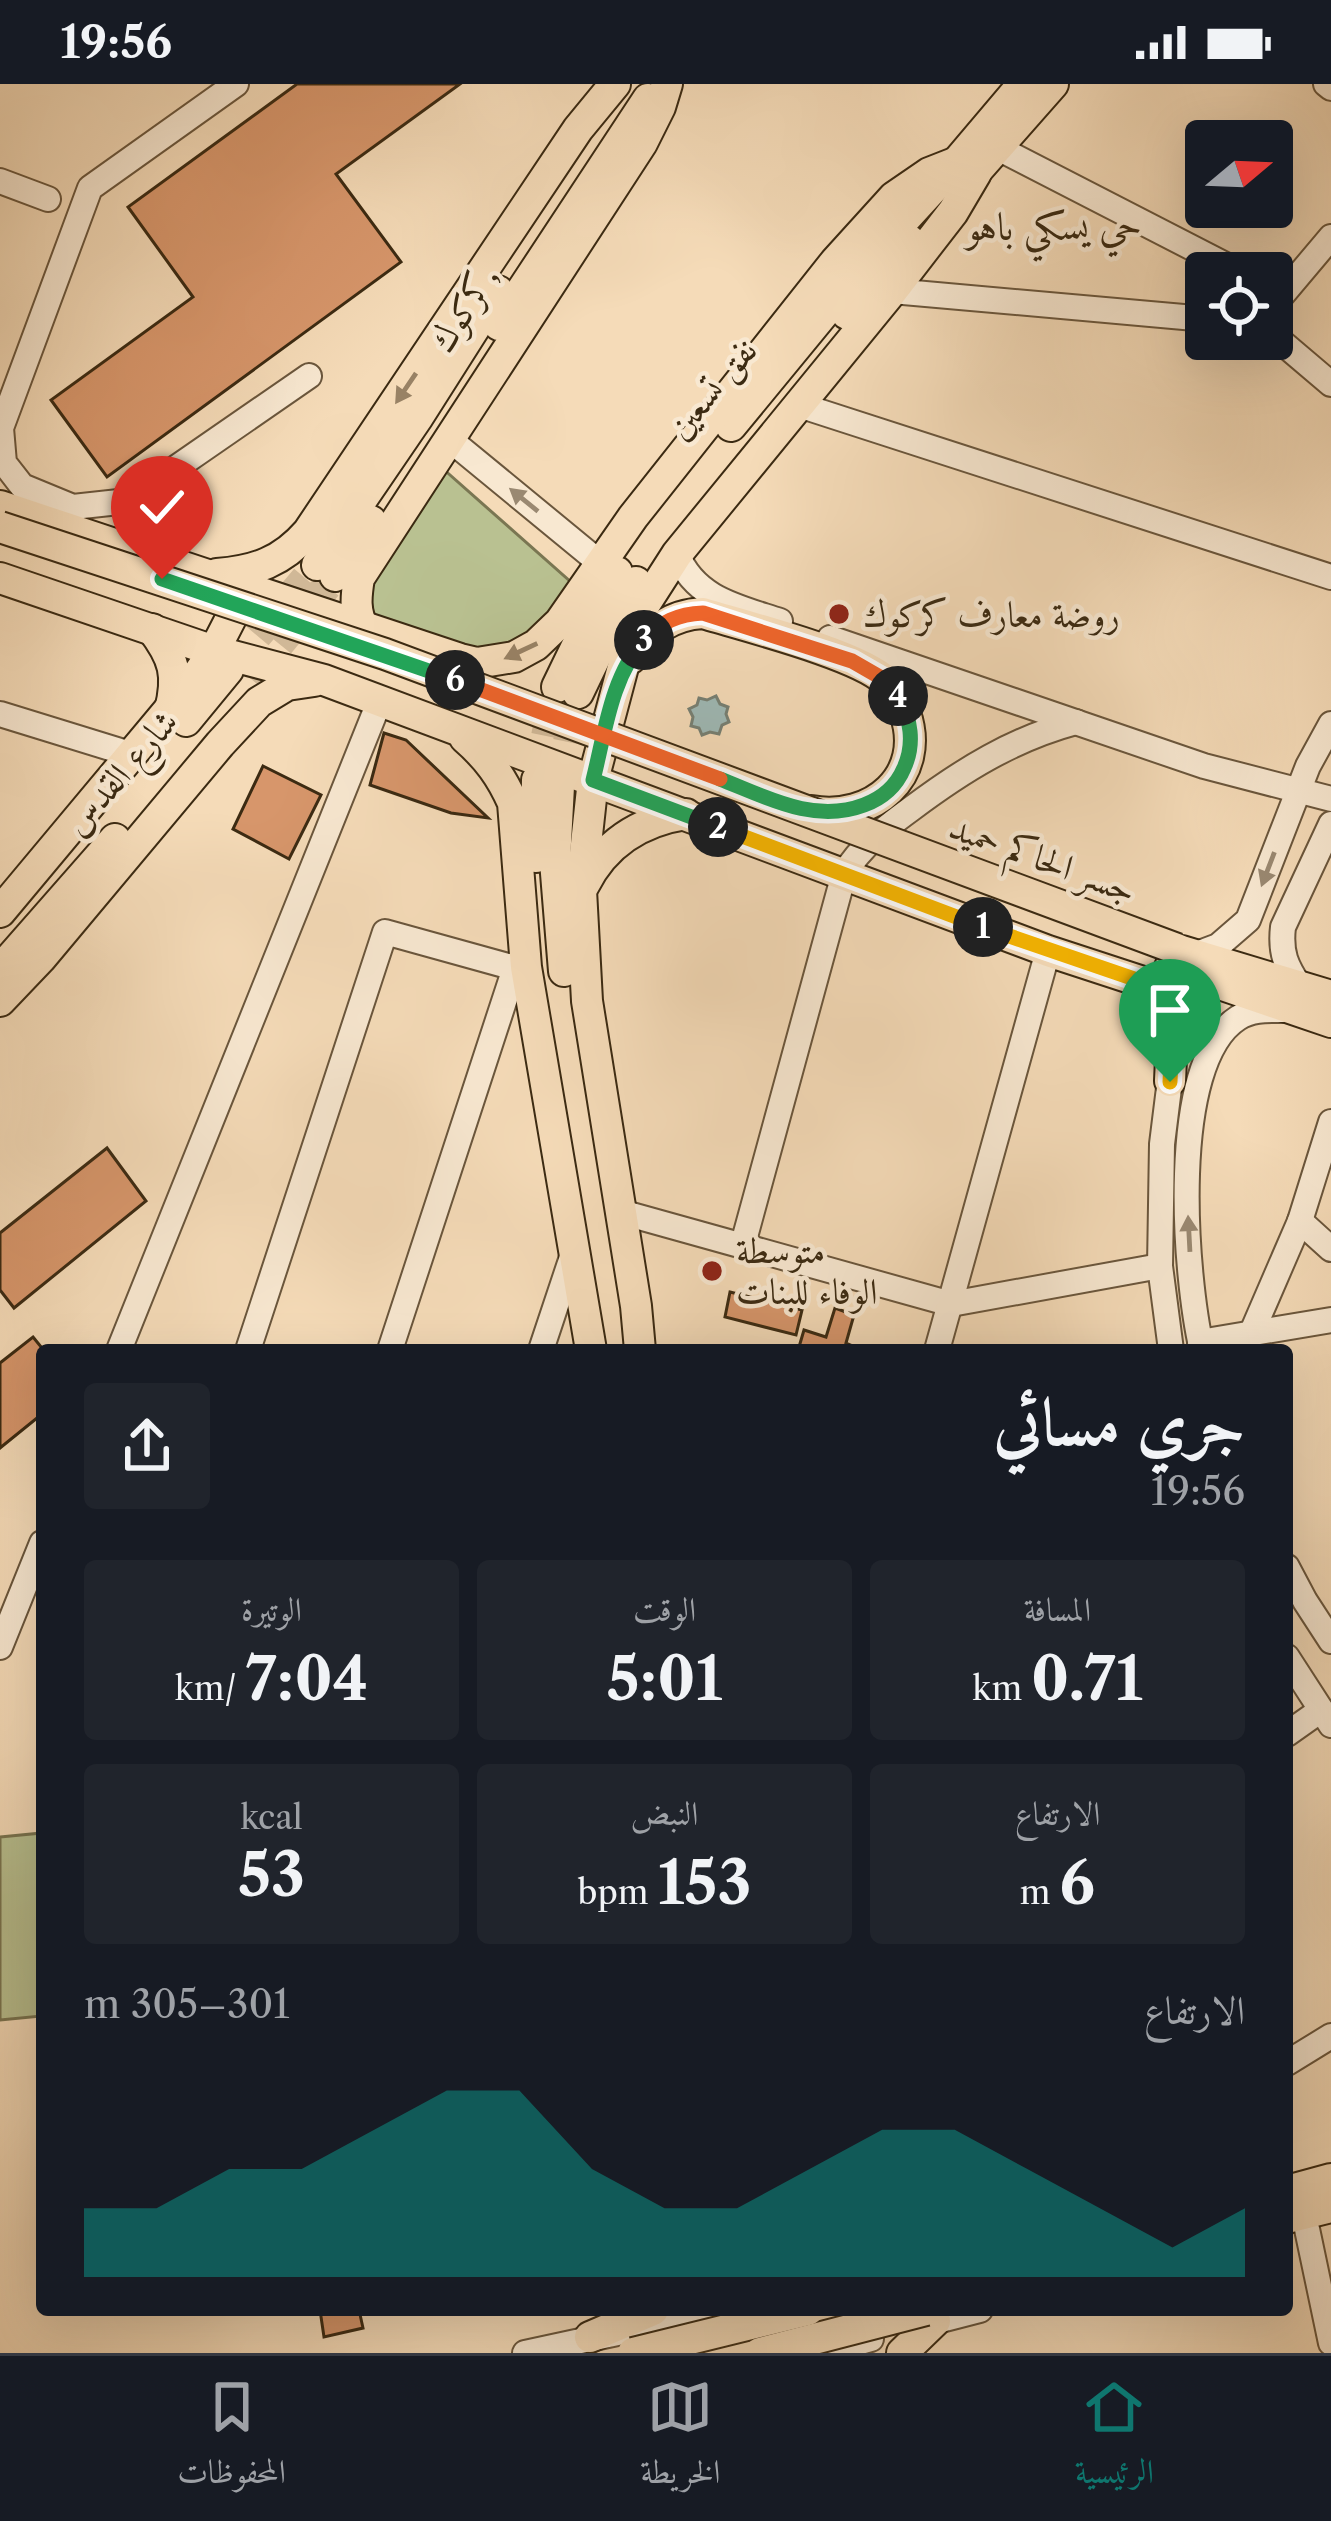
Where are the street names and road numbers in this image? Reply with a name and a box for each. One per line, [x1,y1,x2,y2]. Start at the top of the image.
street label: كركوك, [419,256,507,360]
street label: نفق تسعين [656,329,767,448]
street label: شارع القدس [53,700,193,850]
street label: جسر الحاكم حميد [940,804,1142,921]

